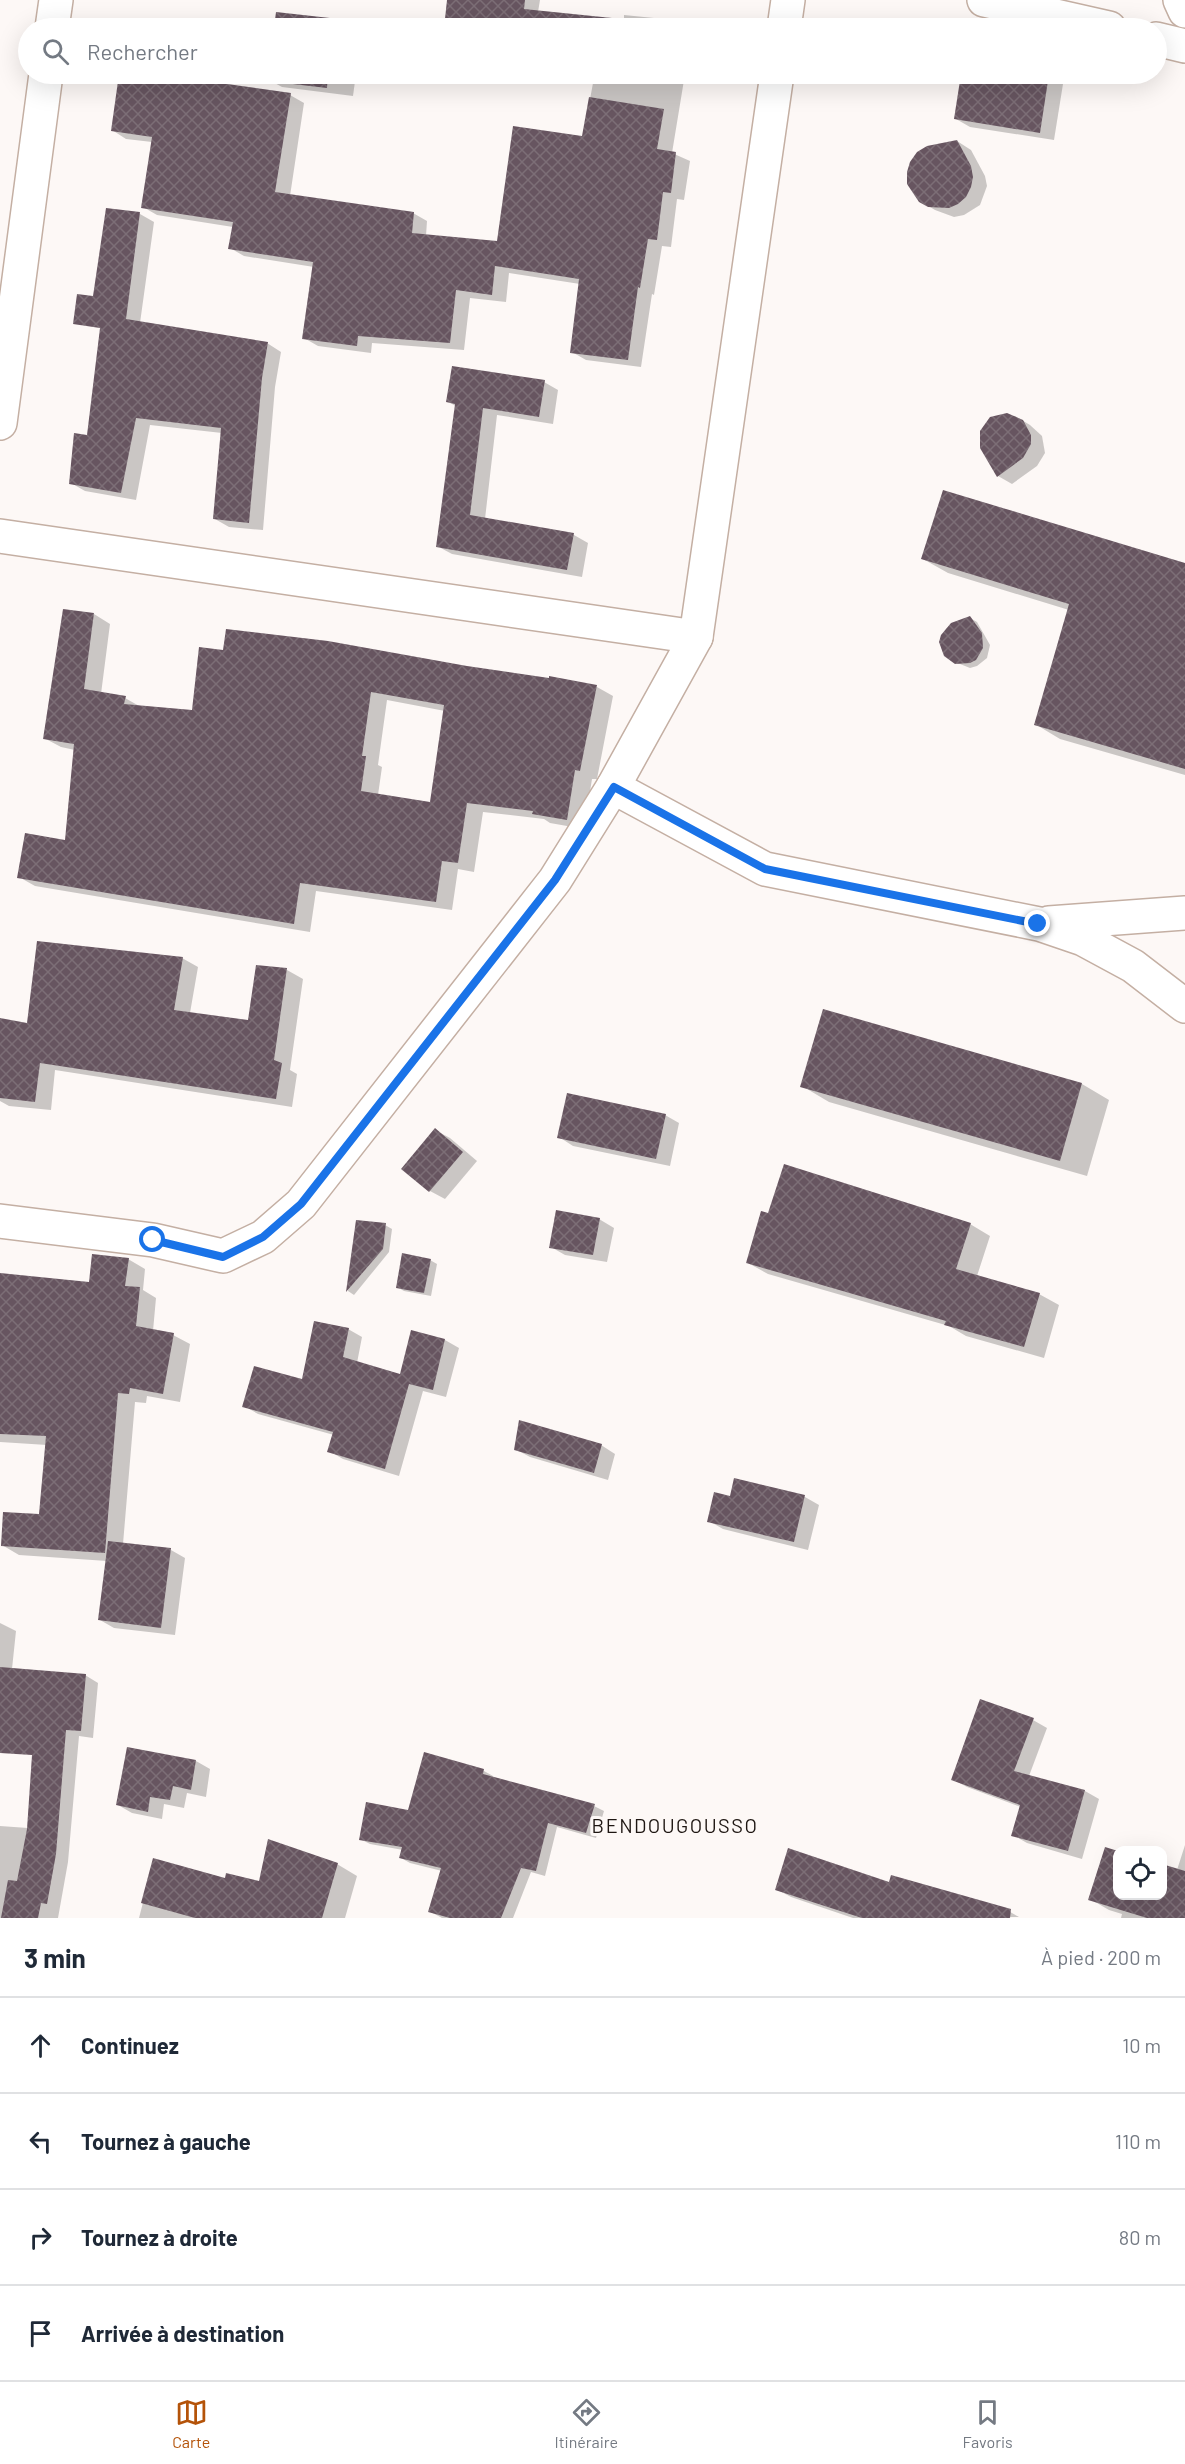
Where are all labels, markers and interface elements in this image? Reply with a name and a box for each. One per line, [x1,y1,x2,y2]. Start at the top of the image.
search box [18,18,1167,84]
icon: search [39,35,72,68]
text: Rechercher [87,38,198,64]
route end [1024,910,1050,936]
route start [139,1226,165,1252]
district label: BENDOUGOUSSO [592,1813,758,1837]
map controls [1113,1846,1167,1900]
button: locate [1113,1846,1167,1900]
text: 3 min [24,1942,86,1973]
text: À pied · 200 m [1041,1945,1161,1969]
icon: ahead [24,2029,57,2062]
text: Continuez [81,2032,179,2058]
text: 10 m [1122,2033,1161,2057]
icon: left [24,2125,57,2158]
text: Tournez à gauche [81,2128,251,2154]
text: 110 m [1115,2129,1161,2153]
icon: right [24,2221,57,2254]
text: Tournez à droite [81,2224,238,2250]
text: 80 m [1119,2225,1161,2249]
icon: arrive [24,2317,57,2350]
text: Arrivée à destination [81,2320,284,2346]
tab: Carte [172,2396,210,2451]
tab: Itinéraire [555,2396,618,2451]
tab: Favoris [962,2396,1013,2451]

